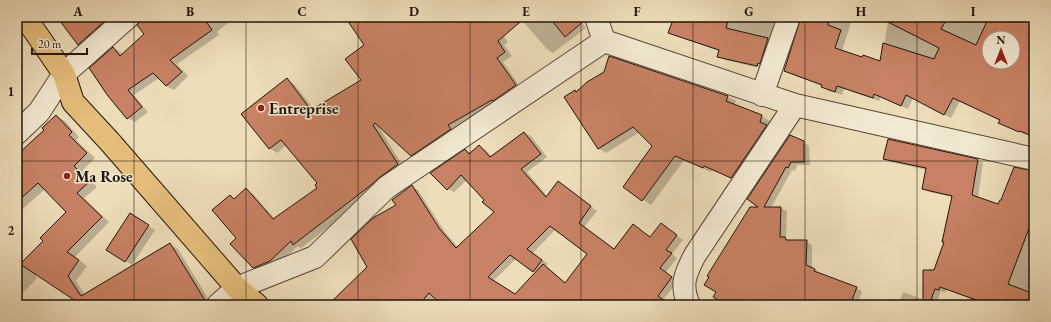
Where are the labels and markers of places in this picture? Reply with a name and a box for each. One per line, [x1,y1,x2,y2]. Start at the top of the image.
place label: Entreprise [269,98,339,119]
marker: Entreprise [256,103,266,113]
place label: Ma Rose [75,166,133,187]
marker: Ma Rose [62,171,72,181]

